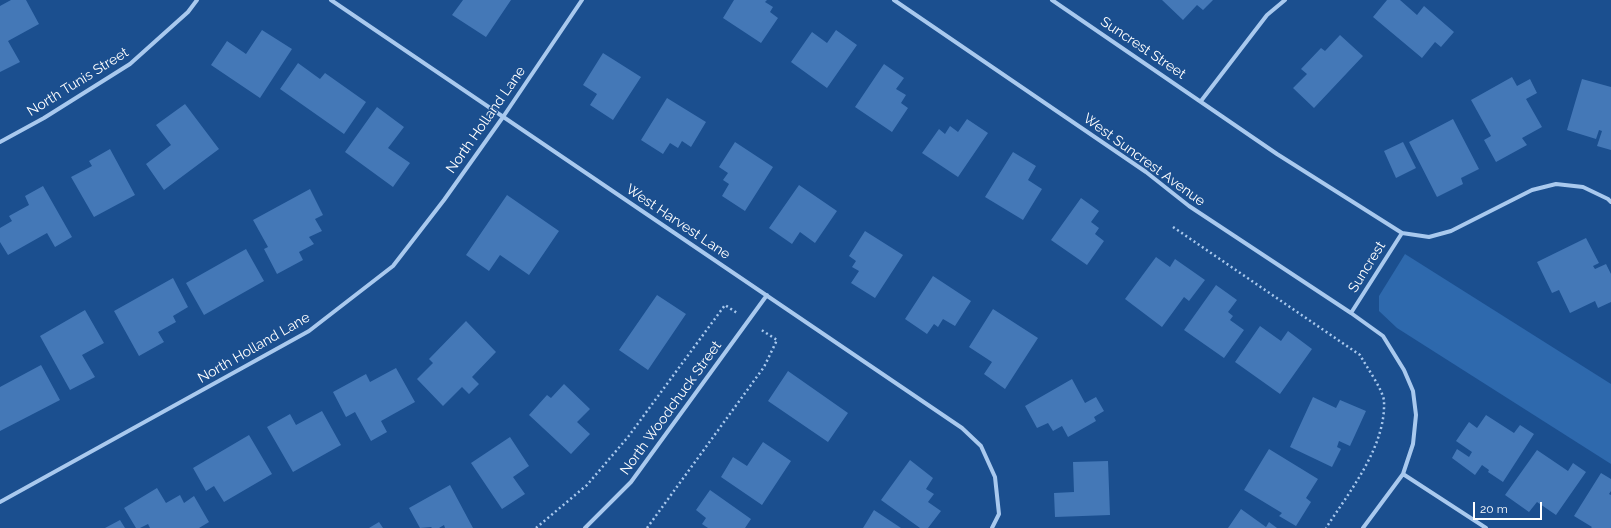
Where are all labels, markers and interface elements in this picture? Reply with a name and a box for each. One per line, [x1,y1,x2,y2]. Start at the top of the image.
street label: Suncrest Street [1097,13,1189,83]
street label: North Tunis Street [24,44,132,120]
street label: North Holland Lane [443,63,529,177]
street label: West Suncrest Avenue [1080,110,1208,210]
street label: West Harvest Lane [623,181,733,263]
street label: Suncrest [1345,238,1389,296]
street label: North Holland Lane [195,309,313,387]
street label: North Woodchuck Street [617,338,725,478]
scale bar [1475,494,1544,520]
text: 20 m [1480,502,1508,516]

